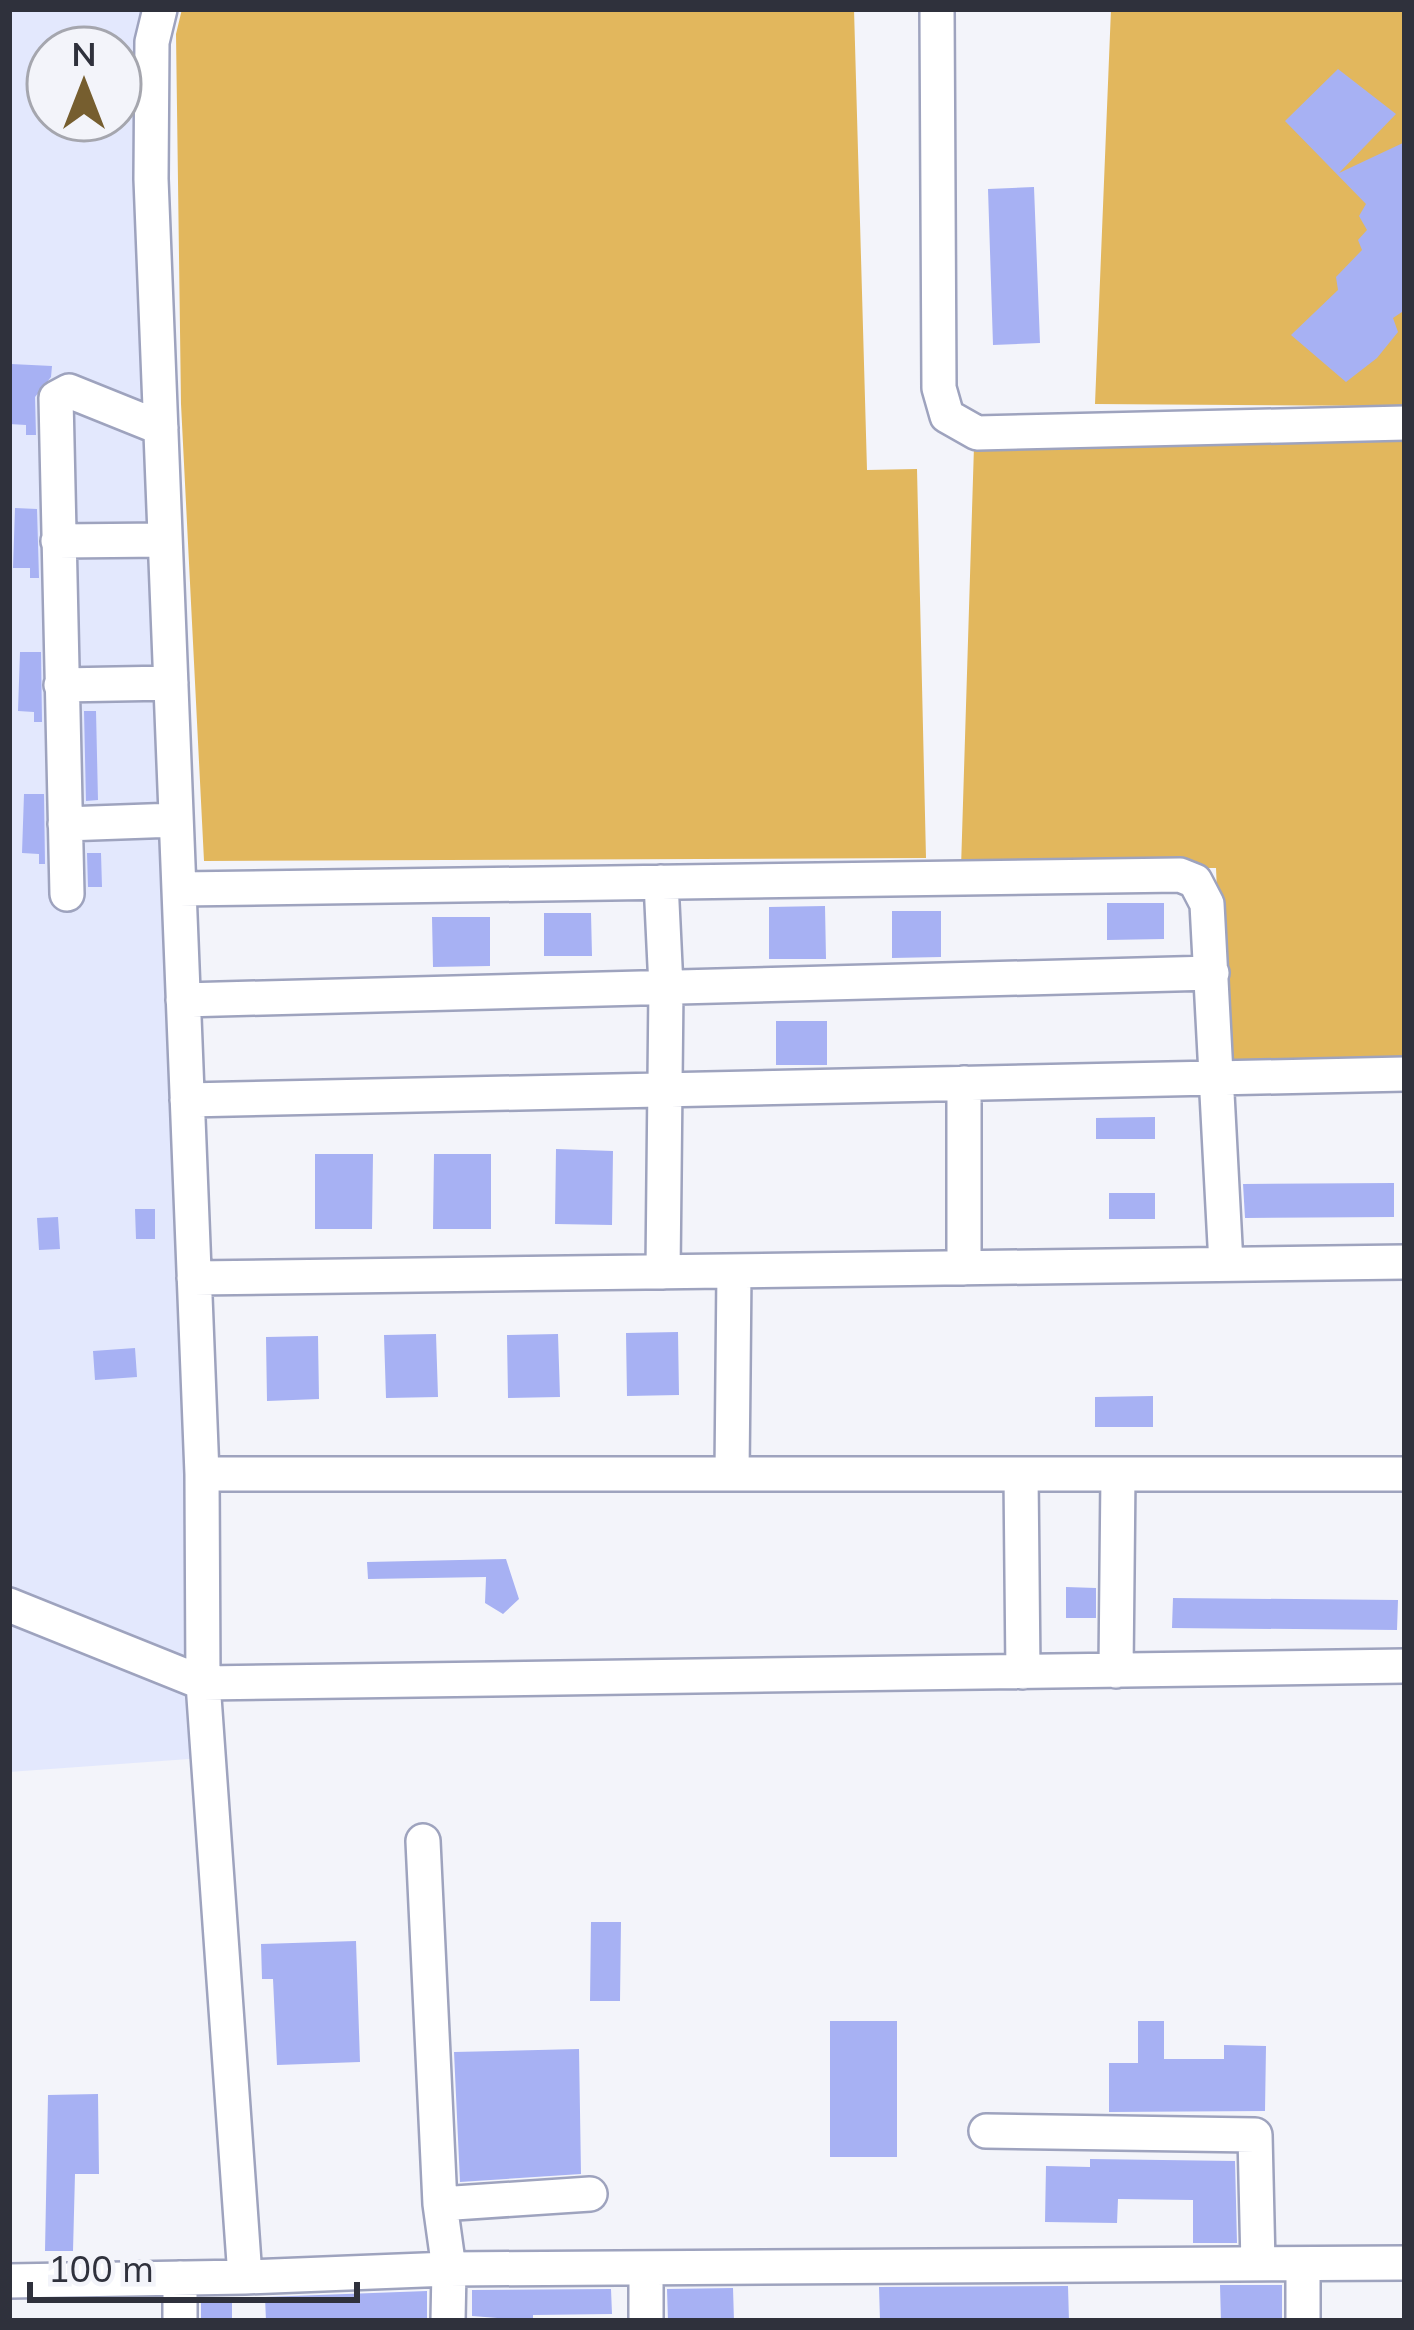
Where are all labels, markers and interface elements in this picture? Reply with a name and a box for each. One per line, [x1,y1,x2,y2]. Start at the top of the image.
north arrow [24,24,144,144]
text: N [72,33,96,74]
scale bar [30,2228,357,2302]
text: 100 m [48,2246,154,2291]

